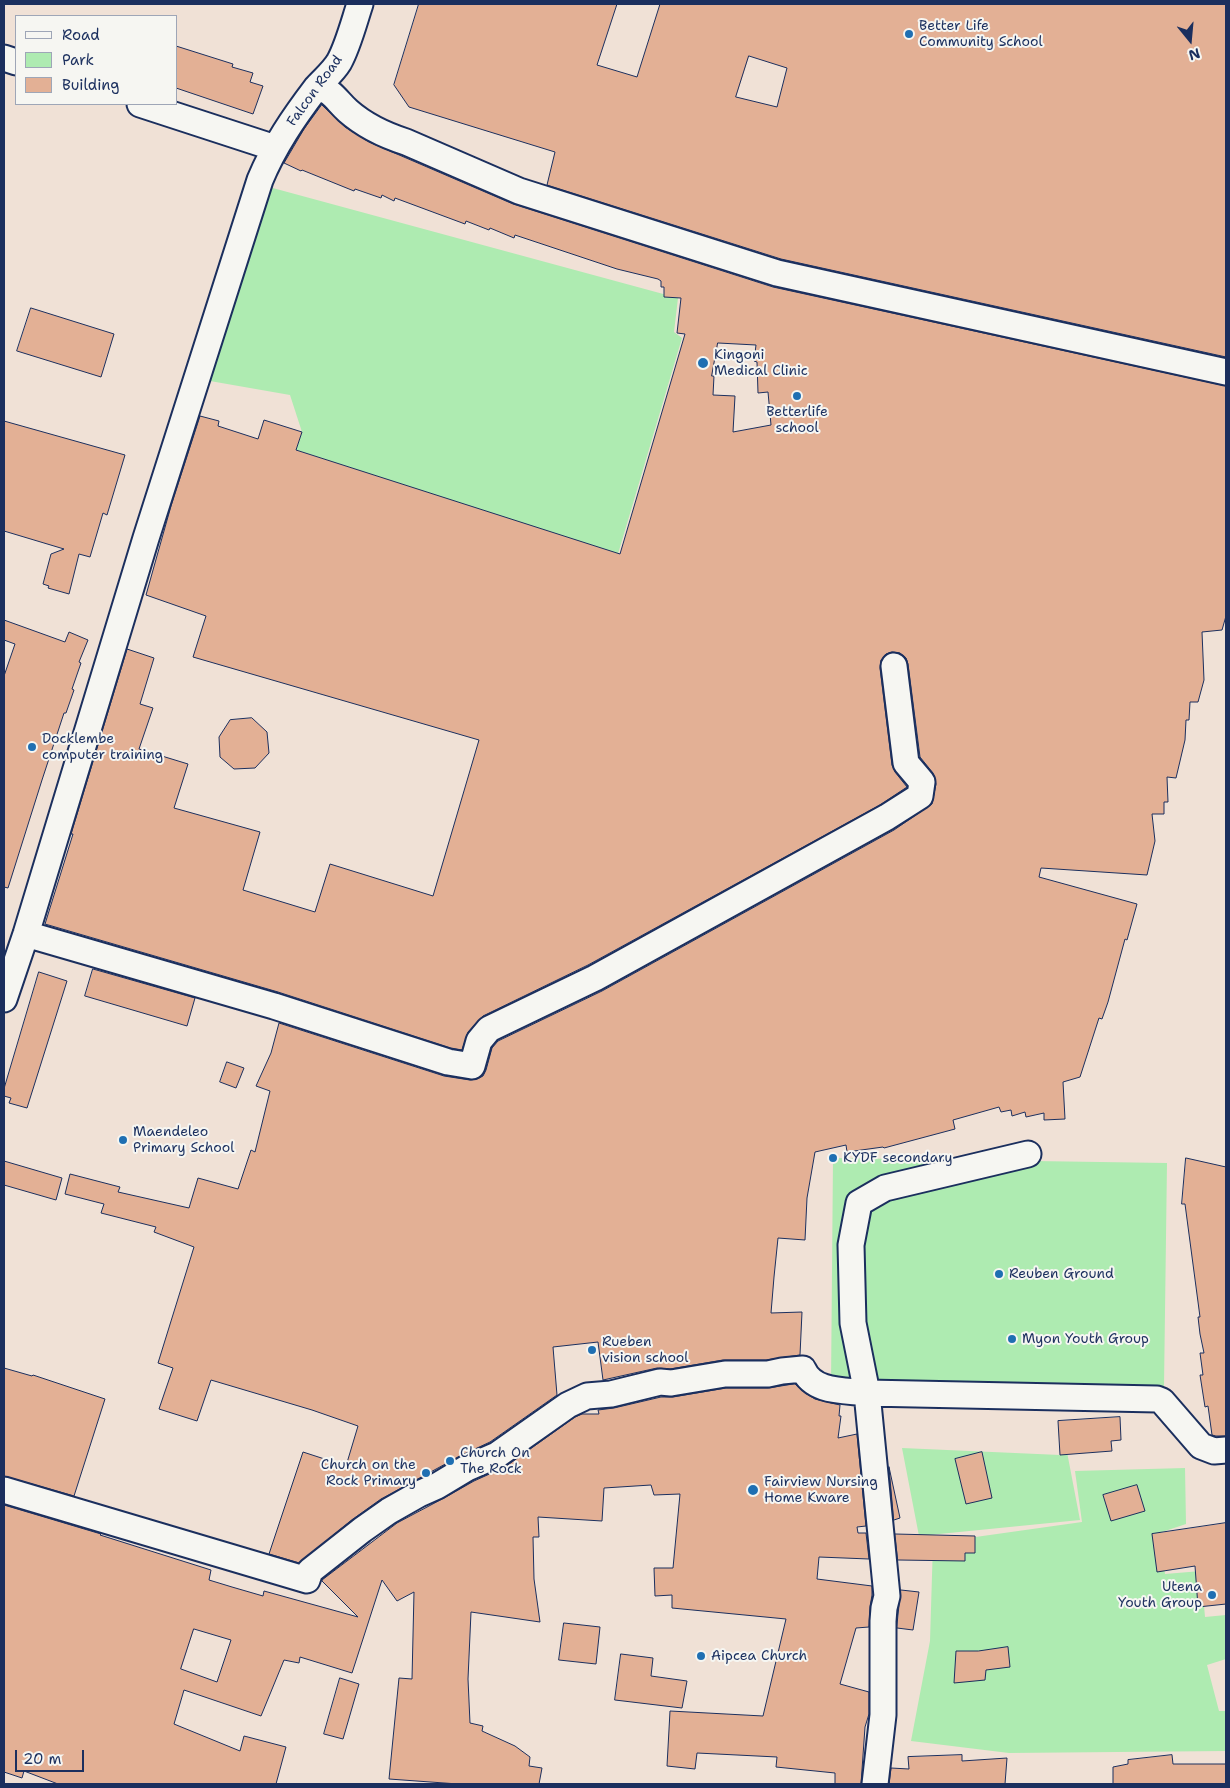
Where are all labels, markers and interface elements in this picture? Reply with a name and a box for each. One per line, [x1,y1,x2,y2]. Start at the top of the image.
legend [15,15,178,105]
north arrow [1165,15,1215,65]
place label: Better Life Community School [919,18,1043,50]
text: Road [62,25,100,45]
marker: Better Life Community School [903,28,915,40]
text: N [1186,44,1202,65]
text: Park [62,50,94,70]
street label: Falcon Road [284,52,346,130]
text: Building [62,75,119,95]
place label: Kingoni Medical Clinic [714,347,808,380]
marker: Kingoni Medical Clinic [696,356,710,370]
marker: Betterlife school [791,390,803,402]
place label: Betterlife school [766,404,828,437]
place label: Docklembe computer training [42,731,163,764]
marker: Docklembe computer training [26,741,38,753]
place label: Maendeleo Primary School [133,1124,234,1156]
marker: Maendeleo Primary School [117,1134,129,1146]
place label: KYDF secondary [843,1150,952,1166]
marker: KYDF secondary [827,1152,839,1164]
place label: Reuben Ground [1009,1266,1114,1282]
marker: Reuben Ground [993,1268,1005,1280]
place label: Myon Youth Group [1022,1331,1149,1347]
marker: Myon Youth Group [1006,1333,1018,1345]
place label: Rueben vision school [602,1334,689,1366]
marker: Rueben vision school [586,1344,598,1356]
place label: Church On The Rock [460,1445,530,1478]
marker: Church On The Rock [444,1455,456,1467]
place label: Church on the Rock Primary [321,1457,416,1490]
marker: Church on the Rock Primary [420,1467,432,1479]
place label: Fairview Nursing Home Kware [764,1474,878,1506]
marker: Fairview Nursing Home Kware [746,1483,760,1497]
place label: Utena Youth Group [1118,1579,1202,1611]
marker: Utena Youth Group [1206,1589,1218,1601]
place label: Aipcea Church [711,1648,807,1664]
marker: Aipcea Church [695,1650,707,1662]
scale bar [18,1740,86,1772]
text: 20 m [23,1749,62,1769]

